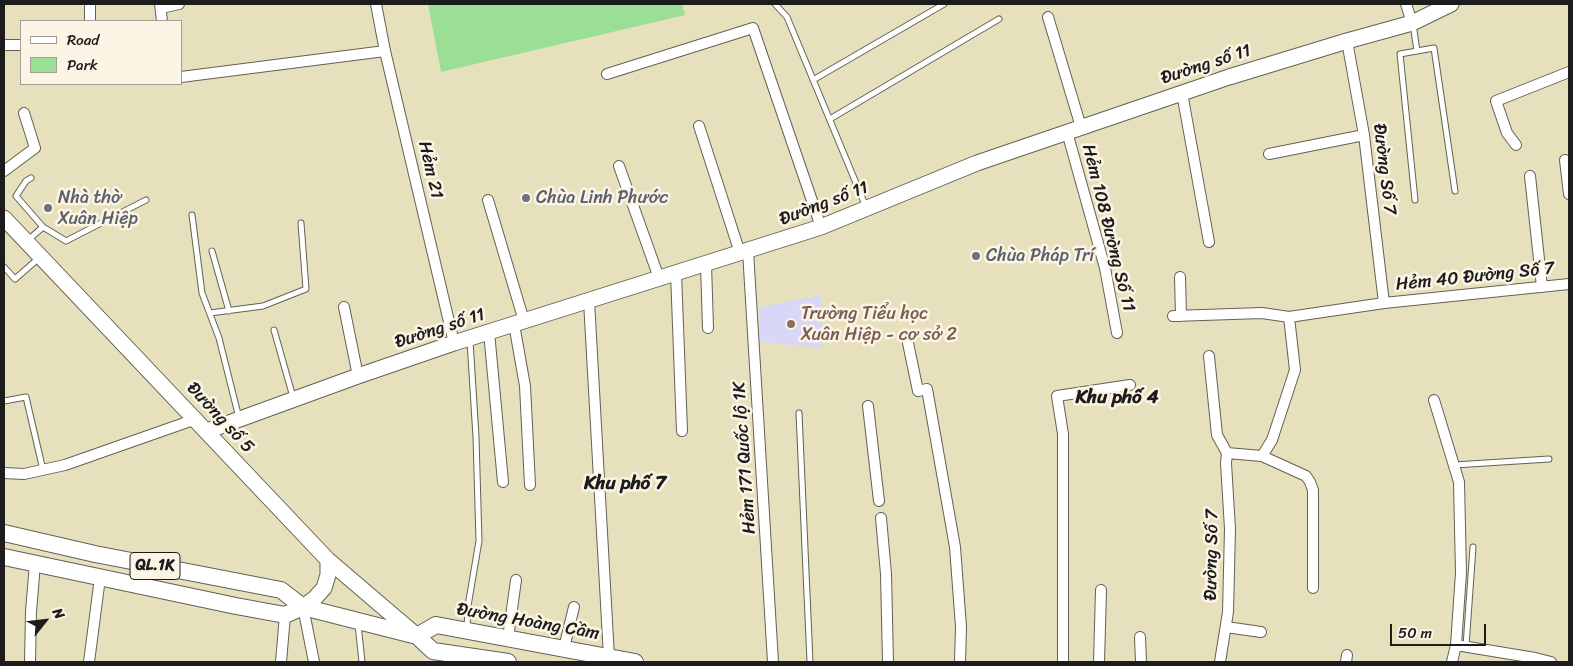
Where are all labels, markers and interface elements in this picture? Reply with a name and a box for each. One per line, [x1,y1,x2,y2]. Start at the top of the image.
legend [20,20,182,85]
text: Road [67,27,99,53]
street label: Đường số 11 [1158,40,1254,90]
text: Park [67,52,98,78]
street label: Đường Số 7 [1368,122,1400,216]
street label: Hẻm 21 [413,139,447,201]
street label: Hẻm 108 Đường Số 11 [1077,142,1139,314]
street label: Đường số 11 [776,177,872,231]
place label: Nhà thờ Xuân Hiệp [58,187,138,230]
place label: Chùa Linh Phước [536,187,668,209]
marker: Chùa Linh Phước [520,192,532,204]
marker: Nhà thờ Xuân Hiệp [42,202,54,214]
place label: Chùa Pháp Trí [986,245,1094,267]
marker: Chùa Pháp Trí [970,250,982,262]
street label: Hẻm 40 Đường Số 7 [1395,258,1555,296]
place label: Trường Tiểu học Xuân Hiệp - cơ sở 2 [801,303,957,346]
street label: Đường số 11 [392,304,488,354]
marker: Trường Tiểu học Xuân Hiệp - cơ sở 2 [785,318,797,330]
street label: Đường số 5 [182,378,258,458]
street label: Hẻm 171 Quốc lộ 1K [729,381,761,535]
district label: Khu phố 4 [1075,387,1159,409]
district label: Khu phố 7 [584,473,666,495]
street label: Đường Số 7 [1200,509,1224,601]
road number: QL.1K [130,552,180,580]
north arrow [20,596,70,646]
street label: Đường Hoàng Cầm [455,599,601,645]
text: N [45,603,72,624]
scale bar [1393,614,1489,646]
text: 50 m [1398,620,1432,646]

